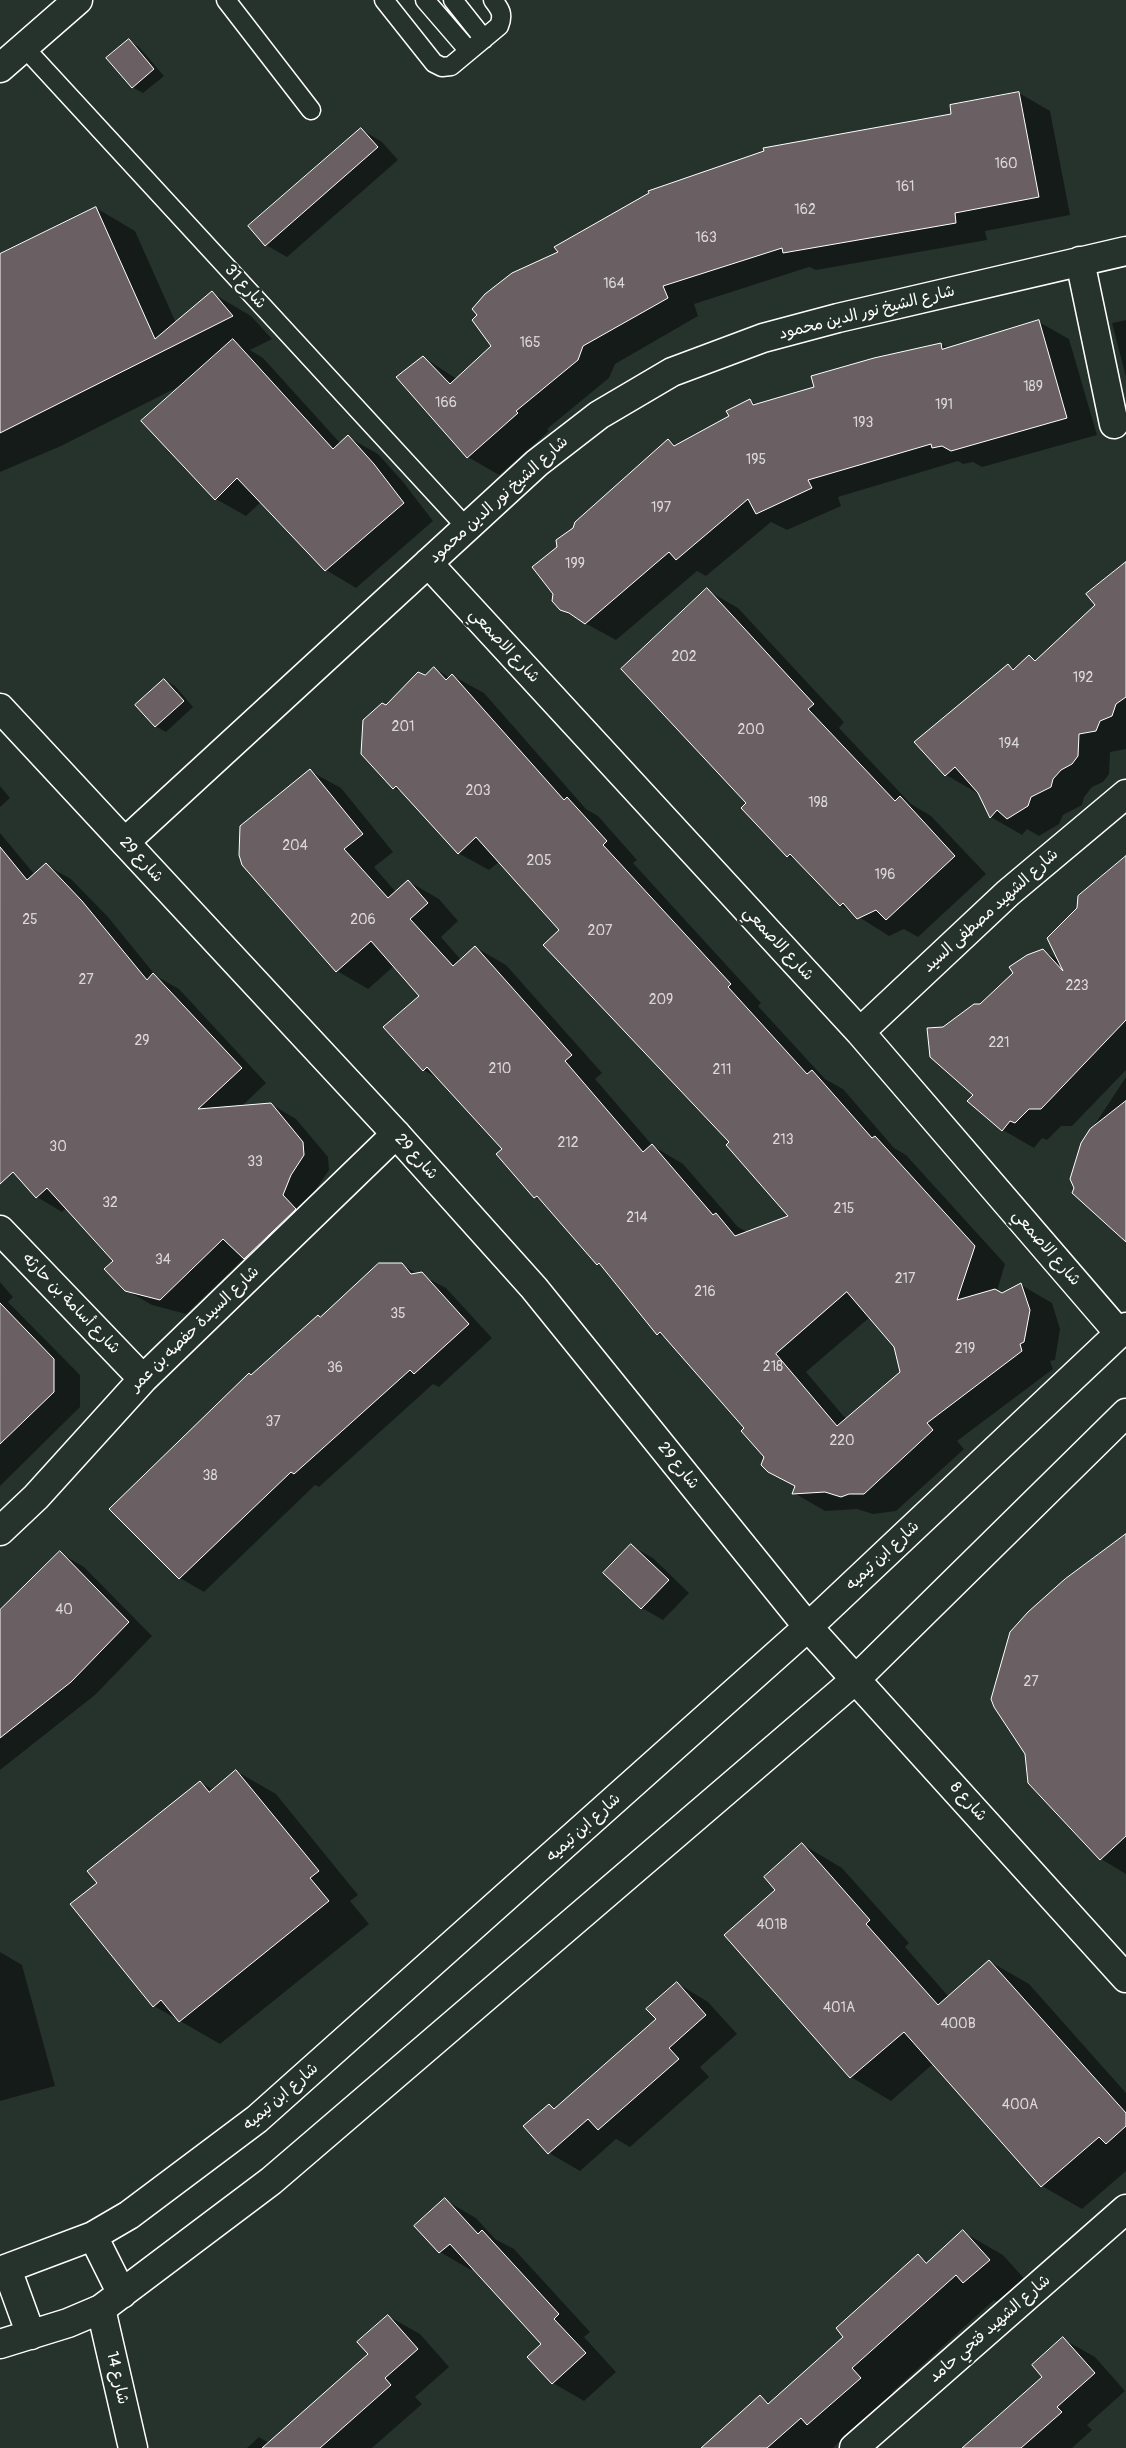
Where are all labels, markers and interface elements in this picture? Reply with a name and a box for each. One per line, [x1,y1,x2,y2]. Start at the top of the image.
house number: 160 [994,156,1018,172]
house number: 161 [895,179,915,195]
house number: 162 [794,202,816,218]
house number: 163 [695,230,717,246]
street label: شارع 31 [220,261,270,313]
house number: 164 [603,276,625,292]
street label: شارع الشيخ نور الدين محمود [777,282,957,344]
house number: 165 [519,335,541,351]
house number: 189 [1023,379,1043,395]
house number: 166 [435,395,457,411]
house number: 191 [935,397,953,413]
house number: 193 [853,415,873,431]
street label: شارع الشيخ نور الدين محمود [425,432,573,568]
house number: 195 [746,452,766,468]
house number: 197 [651,500,671,516]
house number: 199 [565,556,585,572]
street label: شارع الاصمعي [465,605,543,687]
house number: 202 [671,649,697,665]
house number: 192 [1073,670,1093,686]
house number: 201 [392,719,414,735]
house number: 200 [738,722,764,738]
house number: 194 [999,736,1019,752]
house number: 203 [465,783,491,799]
house number: 198 [808,795,828,811]
street label: شارع 29 [115,833,167,887]
house number: 204 [282,838,308,854]
street label: شارع الشهيد مصطفى السيد [919,845,1063,977]
house number: 205 [527,853,551,869]
house number: 196 [875,867,895,883]
street label: شارع الاصمعي [739,903,817,985]
house number: 25 [22,912,38,928]
house number: 206 [350,912,376,928]
house number: 207 [588,923,612,939]
house number: 27 [78,972,94,988]
house number: 223 [1065,978,1089,994]
house number: 209 [649,992,673,1008]
house number: 29 [134,1033,150,1049]
house number: 221 [988,1035,1010,1051]
house number: 210 [489,1061,511,1077]
house number: 211 [713,1062,731,1078]
street label: شارع 29 [390,1130,442,1184]
house number: 213 [772,1132,794,1148]
house number: 212 [557,1135,579,1151]
house number: 30 [49,1139,67,1155]
house number: 33 [247,1154,263,1170]
house number: 32 [102,1195,118,1211]
house number: 215 [834,1201,854,1217]
street label: شارع الاصمعي [1008,1206,1084,1290]
house number: 214 [626,1210,648,1226]
street label: شارع أسامة بن حارثه [18,1250,124,1358]
house number: 34 [155,1252,171,1268]
street label: شارع السيدة حفصه بن عمر [126,1262,264,1396]
house number: 217 [895,1271,915,1287]
house number: 216 [694,1284,716,1300]
house number: 35 [390,1306,406,1322]
house number: 219 [955,1341,975,1357]
house number: 218 [763,1359,783,1375]
house number: 36 [327,1360,343,1376]
house number: 37 [265,1414,281,1430]
house number: 220 [829,1433,855,1449]
street label: شارع 29 [653,1438,703,1494]
house number: 38 [203,1468,217,1484]
street label: شارع ابن تيميه [842,1517,924,1595]
house number: 40 [55,1602,73,1618]
house number: 27 [1023,1674,1039,1690]
street label: شارع 8 [945,1778,991,1826]
street label: شارع ابن تيميه [543,1790,625,1866]
house number: 401B [756,1917,788,1933]
house number: 401A [823,2000,855,2016]
house number: 400B [940,2016,976,2032]
street label: شارع ابن تيميه [240,2059,322,2135]
house number: 400A [1002,2097,1038,2113]
street label: شارع الشهيد فتحي حامد [925,2271,1055,2387]
street label: شارع 14 [102,2350,132,2406]

